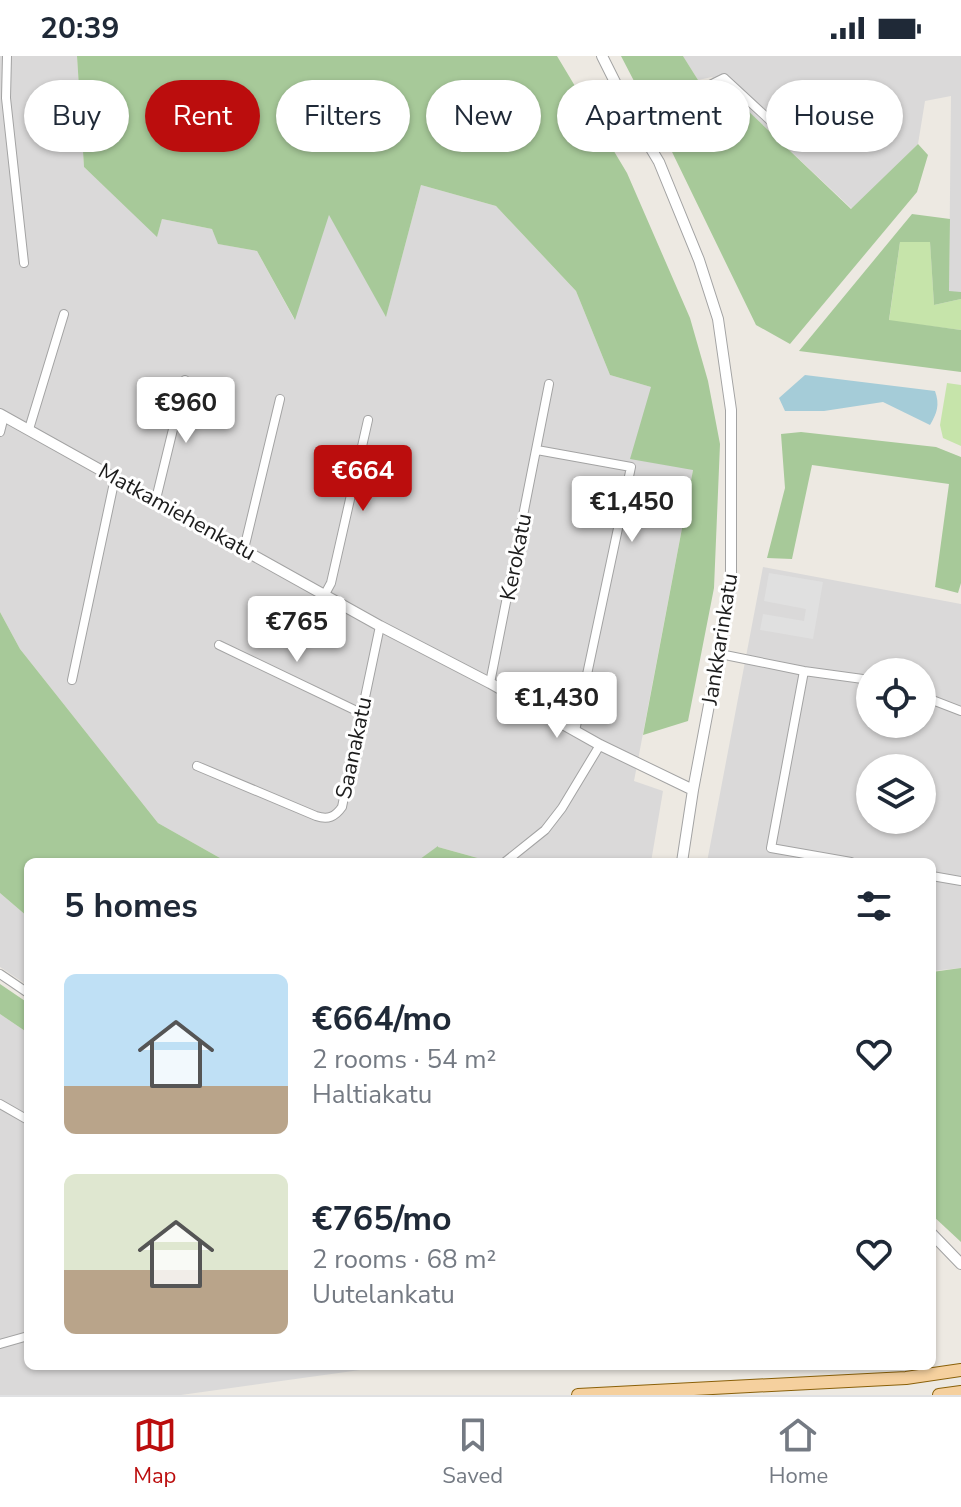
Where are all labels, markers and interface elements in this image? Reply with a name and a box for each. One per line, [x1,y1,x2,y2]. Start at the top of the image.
text: 20:39 [40,8,119,49]
chip: Buy [24,80,129,152]
chip: Rent [145,80,260,152]
chip: Filters [276,80,410,152]
chip: New [426,80,541,152]
chip: Apartment [557,80,750,152]
chip: House [766,80,903,152]
pin: €960 [139,377,233,445]
text: €960 [155,385,217,420]
pin: €664 [316,445,410,513]
text: €664 [332,453,394,488]
street label: Matkamiehenkatu [93,456,261,568]
pin: €1,450 [567,476,697,544]
text: €1,450 [590,484,674,519]
street label: Kerokatu [493,511,539,603]
street label: Jankkarinkatu [695,571,745,708]
pin: €765 [250,596,344,664]
text: €765 [266,604,328,639]
map controls [856,658,936,834]
button: locate [856,658,936,738]
pin: €1,430 [492,672,622,740]
text: €1,430 [515,680,599,715]
street label: Saanakatu [329,694,379,802]
button: layers [856,754,936,834]
text: 5 homes [64,883,198,929]
icon: filters [852,884,896,928]
text: €664/mo [312,996,452,1042]
icon: home [128,1006,224,1102]
icon: heart [852,1032,896,1076]
text: 2 rooms · 54 m² [312,1042,496,1077]
text: Haltiakatu [312,1077,432,1112]
text: €765/mo [312,1196,452,1242]
icon: home [128,1206,224,1302]
icon: heart [852,1232,896,1276]
text: 2 rooms · 68 m² [312,1242,496,1277]
text: Uutelankatu [312,1277,455,1312]
tab: Map [133,1413,177,1491]
tab: Saved [442,1413,503,1491]
tab: Home [769,1413,828,1491]

